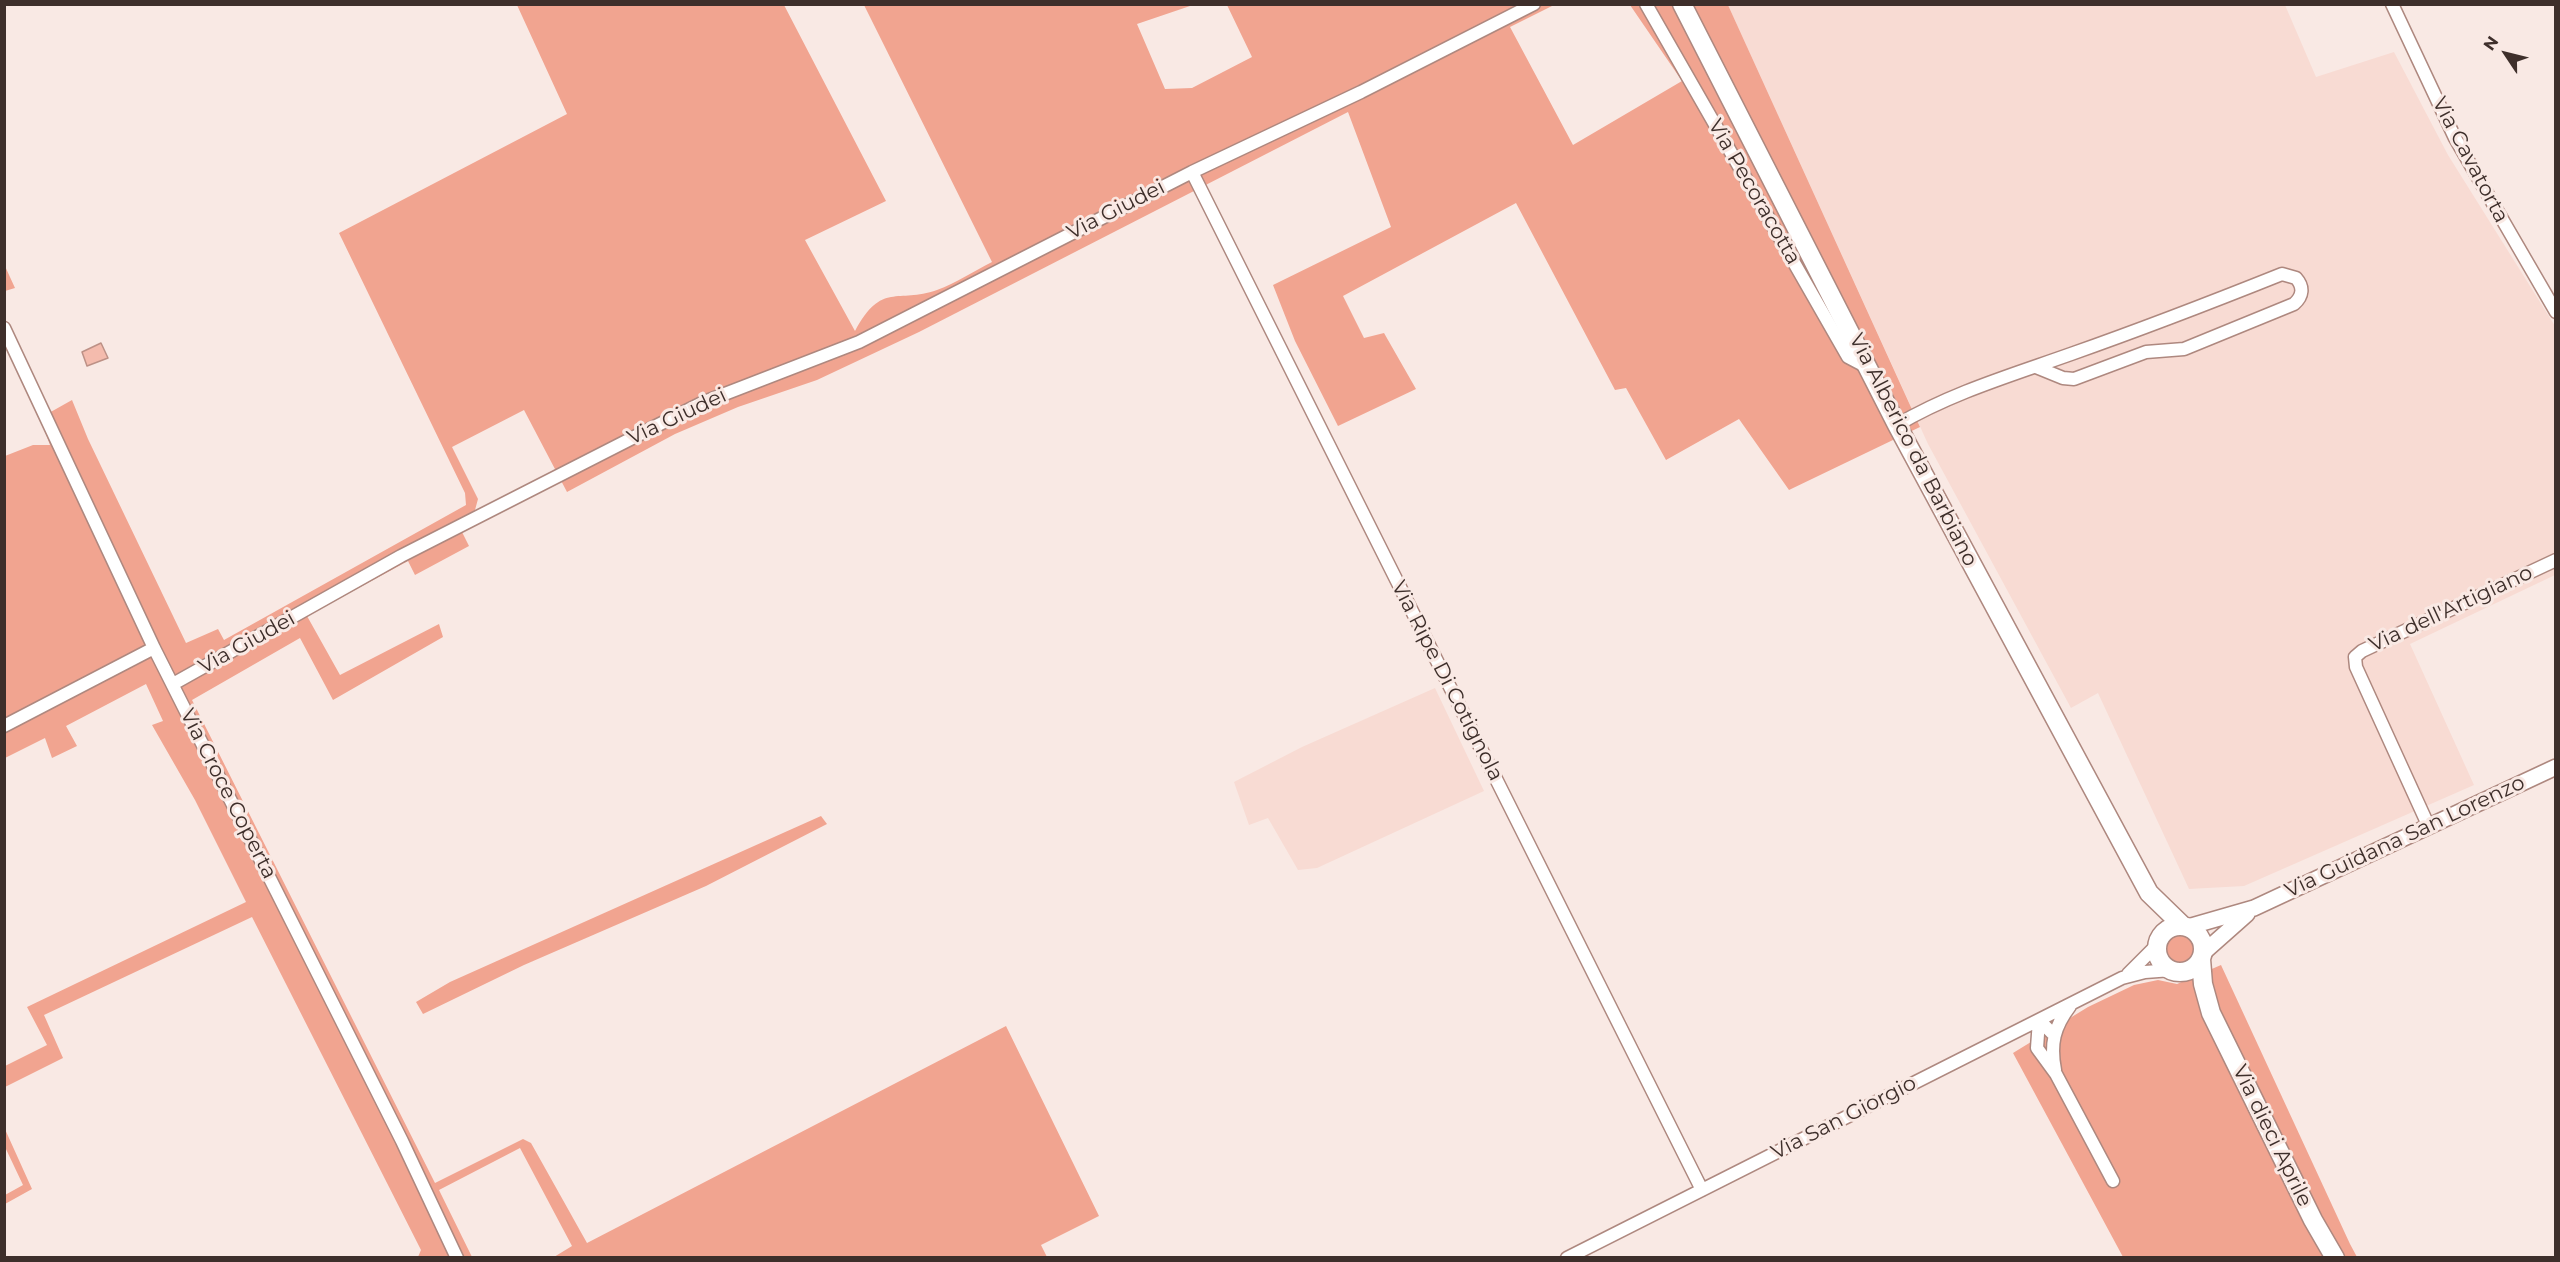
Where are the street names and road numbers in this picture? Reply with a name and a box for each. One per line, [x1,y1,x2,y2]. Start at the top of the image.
street label: Via Cavatorta [2426,93,2514,227]
street label: Via Pecoracotta [1702,115,1806,269]
street label: Via Giudei [1063,175,1169,245]
street label: Via Alberico da Barbiano [1843,329,1983,571]
street label: Via Giudei [623,383,731,451]
street label: Via dell'Artigiano [2365,560,2537,658]
street label: Via Ripe Di Cotignola [1386,577,1508,785]
street label: Via Giudei [194,606,300,680]
street label: Via Croce Coperta [174,705,282,883]
street label: Via Guidana San Lorenzo [2281,770,2529,904]
street label: Via dieci Aprile [2227,1061,2317,1211]
street label: Via San Giorgio [1767,1071,1921,1165]

